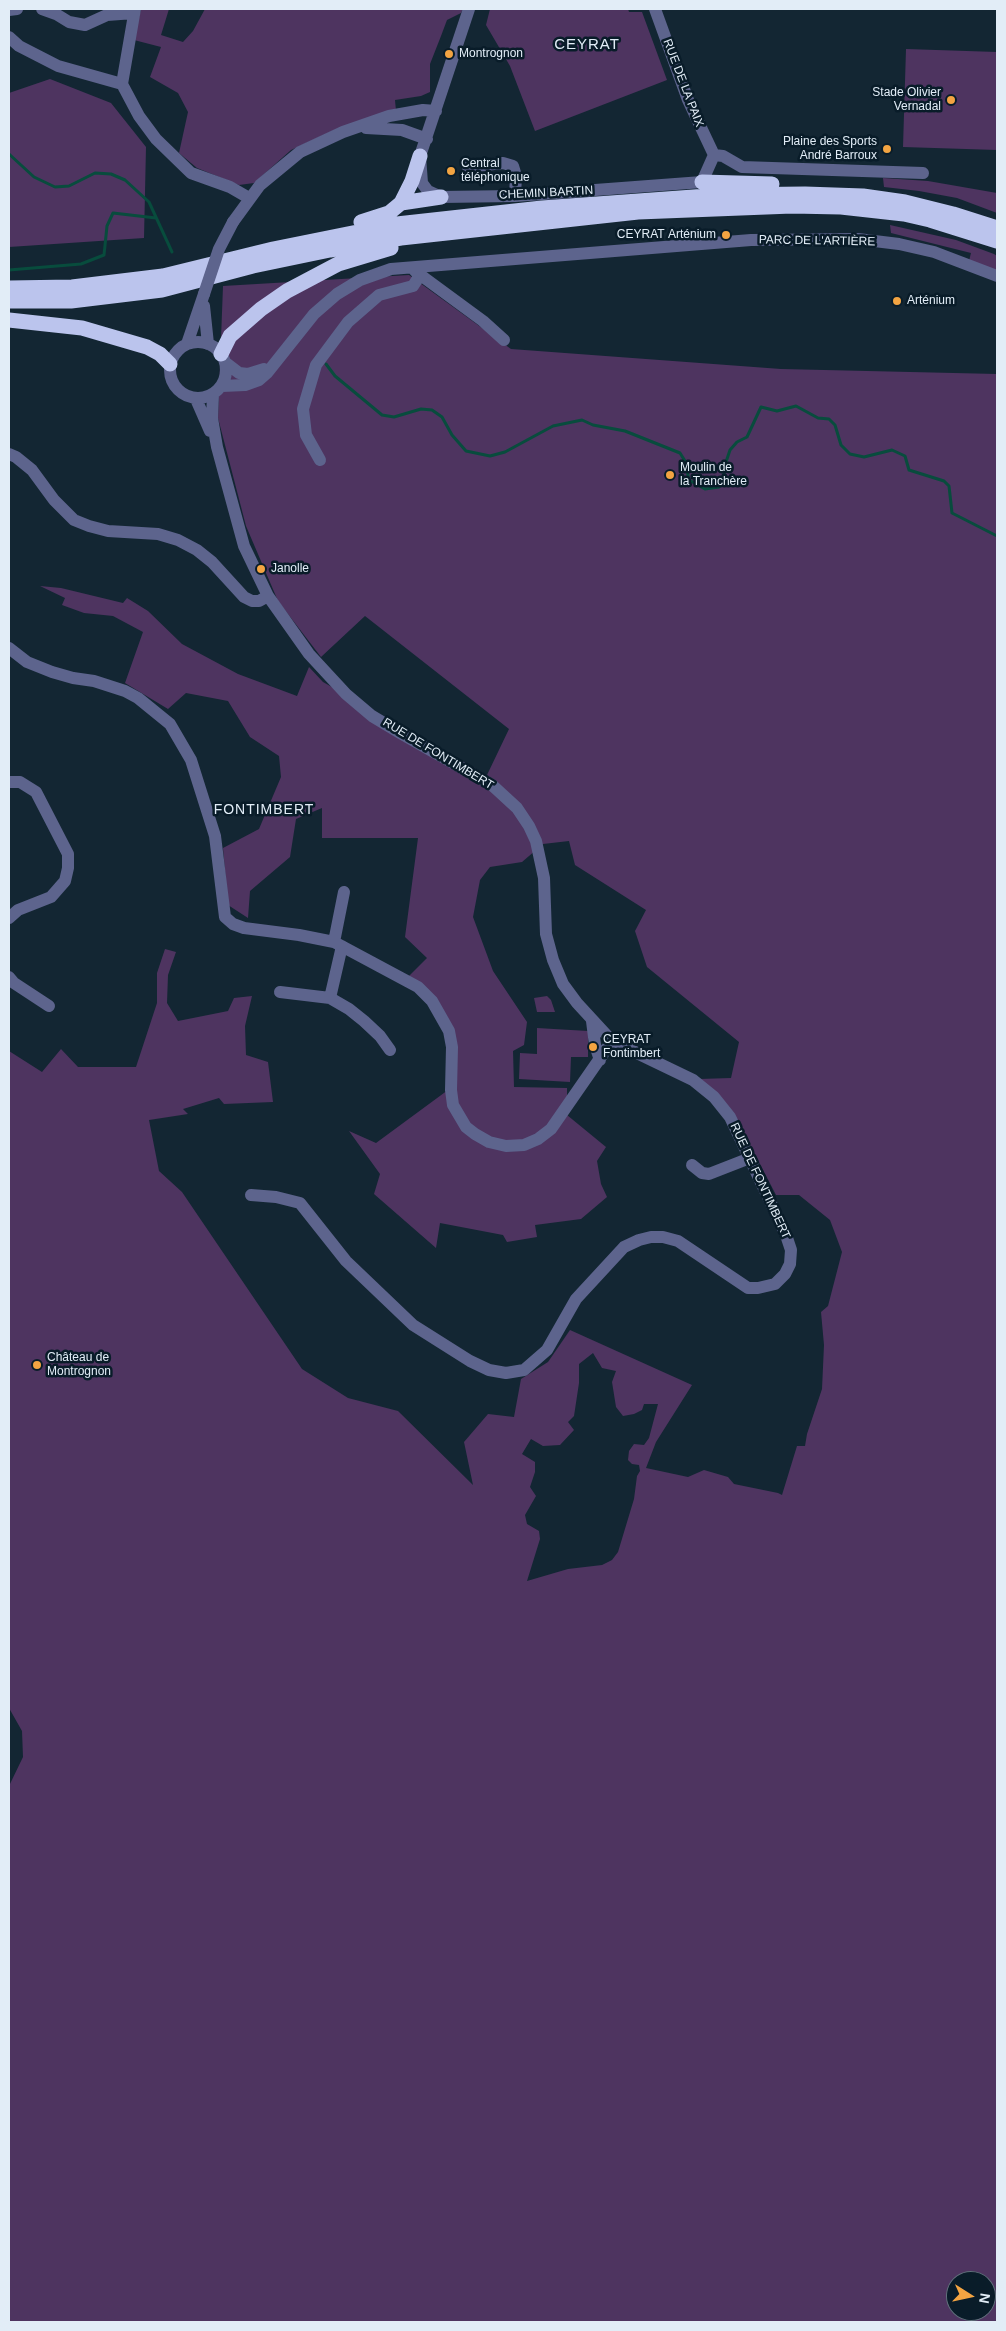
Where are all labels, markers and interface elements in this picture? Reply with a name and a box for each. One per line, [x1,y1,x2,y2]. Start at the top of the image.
district label: CEYRAT [553,36,621,54]
street label: RUE DE LA PAIX [660,37,706,129]
place label: Montrognon [459,47,523,61]
marker: Montrognon [443,48,455,60]
place label: Stade Olivier Vernadal [872,86,941,114]
marker: Stade Olivier Vernadal [945,94,957,106]
place label: Plaine des Sports André Barroux [783,135,877,163]
marker: Plaine des Sports André Barroux [881,143,893,155]
place label: Central téléphonique [461,157,530,185]
marker: Central téléphonique [445,165,457,177]
street label: CHEMIN BARTIN [498,183,594,203]
place label: CEYRAT Arténium [617,228,716,242]
marker: CEYRAT Arténium [720,229,732,241]
street label: PARC DE L'ARTIÈRE [759,233,875,249]
place label: Arténium [907,294,955,308]
marker: Arténium [891,295,903,307]
place label: Moulin de la Tranchère [680,461,747,489]
marker: Moulin de la Tranchère [664,469,676,481]
place label: Janolle [271,562,309,576]
marker: Janolle [255,563,267,575]
street label: RUE DE FONTIMBERT [380,715,496,793]
district label: FONTIMBERT [212,802,316,818]
place label: CEYRAT Fontimbert [603,1033,660,1061]
marker: CEYRAT Fontimbert [587,1041,599,1053]
street label: RUE DE FONTIMBERT [727,1121,793,1241]
place label: Château de Montrognon [47,1351,111,1379]
marker: Château de Montrognon [31,1359,43,1371]
north arrow [946,2271,996,2321]
text: N [976,2292,994,2305]

